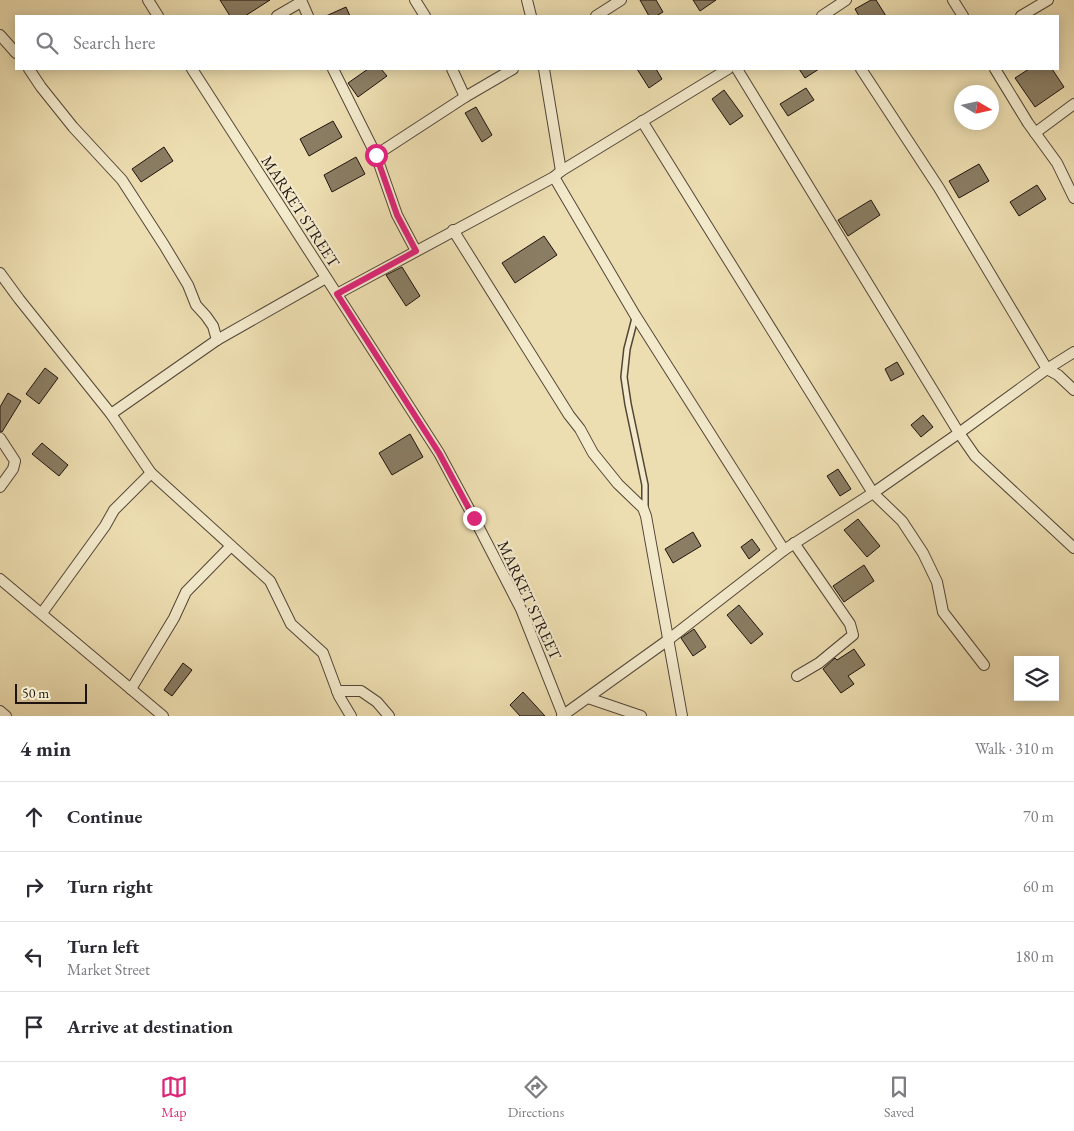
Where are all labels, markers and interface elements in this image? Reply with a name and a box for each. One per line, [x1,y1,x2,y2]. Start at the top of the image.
search box [15,15,1059,70]
icon: search [33,29,61,57]
text: Search here [73,30,155,55]
north arrow [954,85,999,130]
route start [365,144,388,167]
street label: MARKET STREET [257,151,345,271]
route end [463,507,486,530]
street label: MARKET STREET [493,537,566,663]
map controls [1014,656,1059,701]
button: layers [1014,656,1059,701]
scale bar [15,681,88,704]
text: 50 m [22,684,49,702]
text: 4 min [20,735,71,762]
text: Walk · 310 m [975,738,1054,759]
icon: ahead [20,803,48,831]
text: Continue [67,804,142,829]
text: 70 m [1023,806,1054,827]
icon: right [20,873,48,901]
text: Turn right [67,874,153,899]
text: 60 m [1023,876,1054,897]
text: Turn left [67,934,139,959]
icon: left [20,943,48,971]
text: 180 m [1015,946,1054,967]
text: Market Street [67,959,150,980]
icon: arrive [20,1013,48,1041]
text: Arrive at destination [67,1014,233,1039]
tab: Map [160,1073,188,1121]
tab: Directions [508,1073,564,1121]
tab: Saved [884,1073,914,1121]

